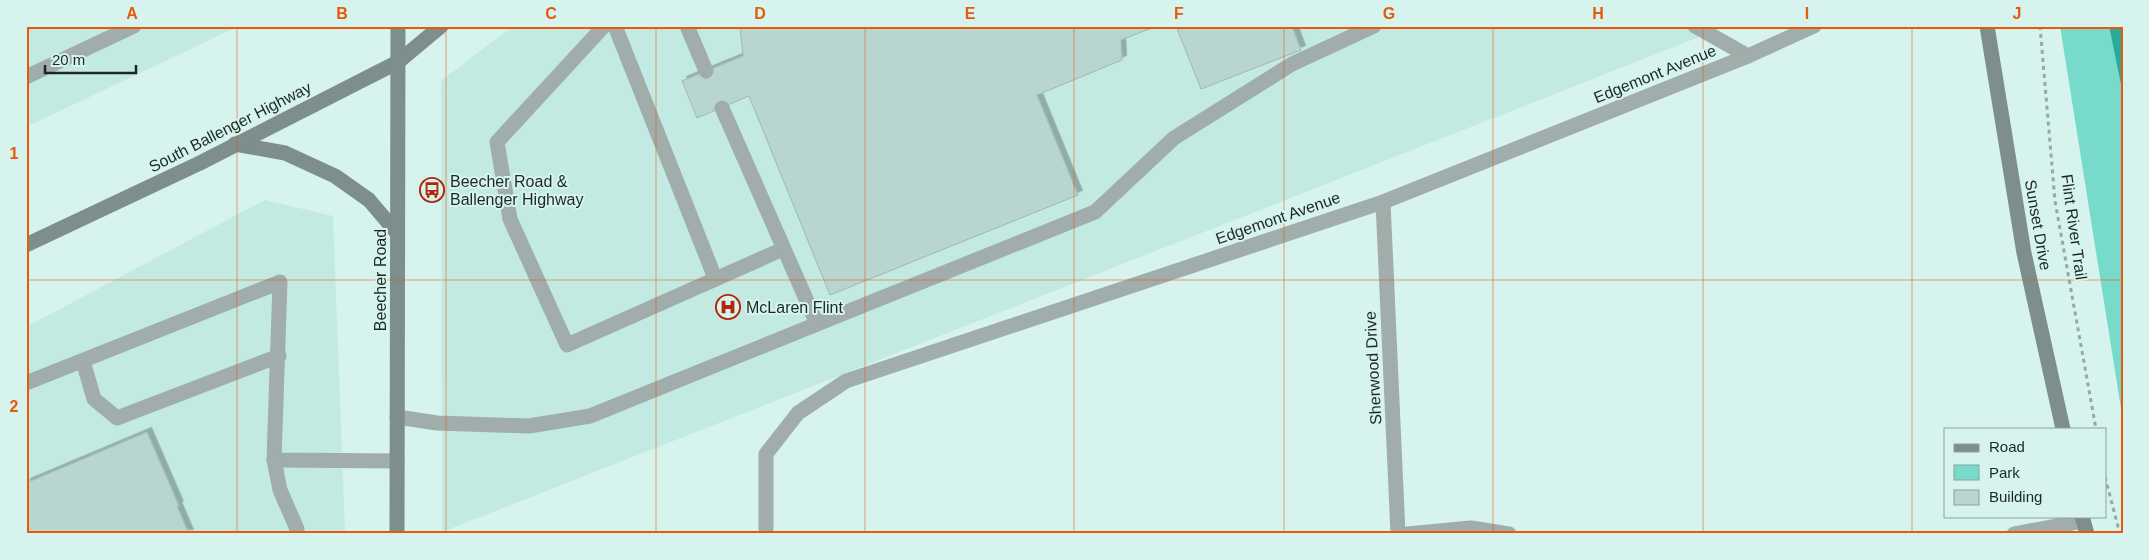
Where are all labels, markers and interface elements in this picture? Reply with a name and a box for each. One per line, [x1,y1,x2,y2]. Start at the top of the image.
text: A [126,5,138,22]
text: B [336,5,348,22]
text: C [545,5,557,22]
text: D [754,5,766,22]
text: E [965,5,976,22]
text: F [1174,5,1184,22]
text: G [1383,5,1395,22]
text: H [1592,5,1604,22]
text: I [1805,5,1809,22]
text: J [2013,5,2021,22]
scale bar [45,42,136,74]
street label: Edgemont Avenue [1591,42,1719,106]
text: 20 m [52,51,85,68]
street label: South Ballenger Highway [146,79,314,175]
text: 1 [10,145,19,162]
place label: Beecher Road & Ballenger Highway [450,173,583,208]
street label: Flint River Trail [2058,173,2090,281]
bus stop icon: Beecher Road & Ballenger Highway [419,177,445,203]
street label: Sunset Drive [2022,178,2054,272]
street label: Edgemont Avenue [1214,189,1343,247]
street label: Beecher Road [372,229,389,331]
hospital icon: McLaren Flint [715,294,741,320]
place label: McLaren Flint [746,299,843,316]
street label: Sherwood Drive [1362,311,1384,425]
text: 2 [10,398,19,415]
legend [1944,428,2106,518]
text: Road [1989,438,2025,455]
text: Park [1989,464,2020,481]
text: Building [1989,488,2042,505]

